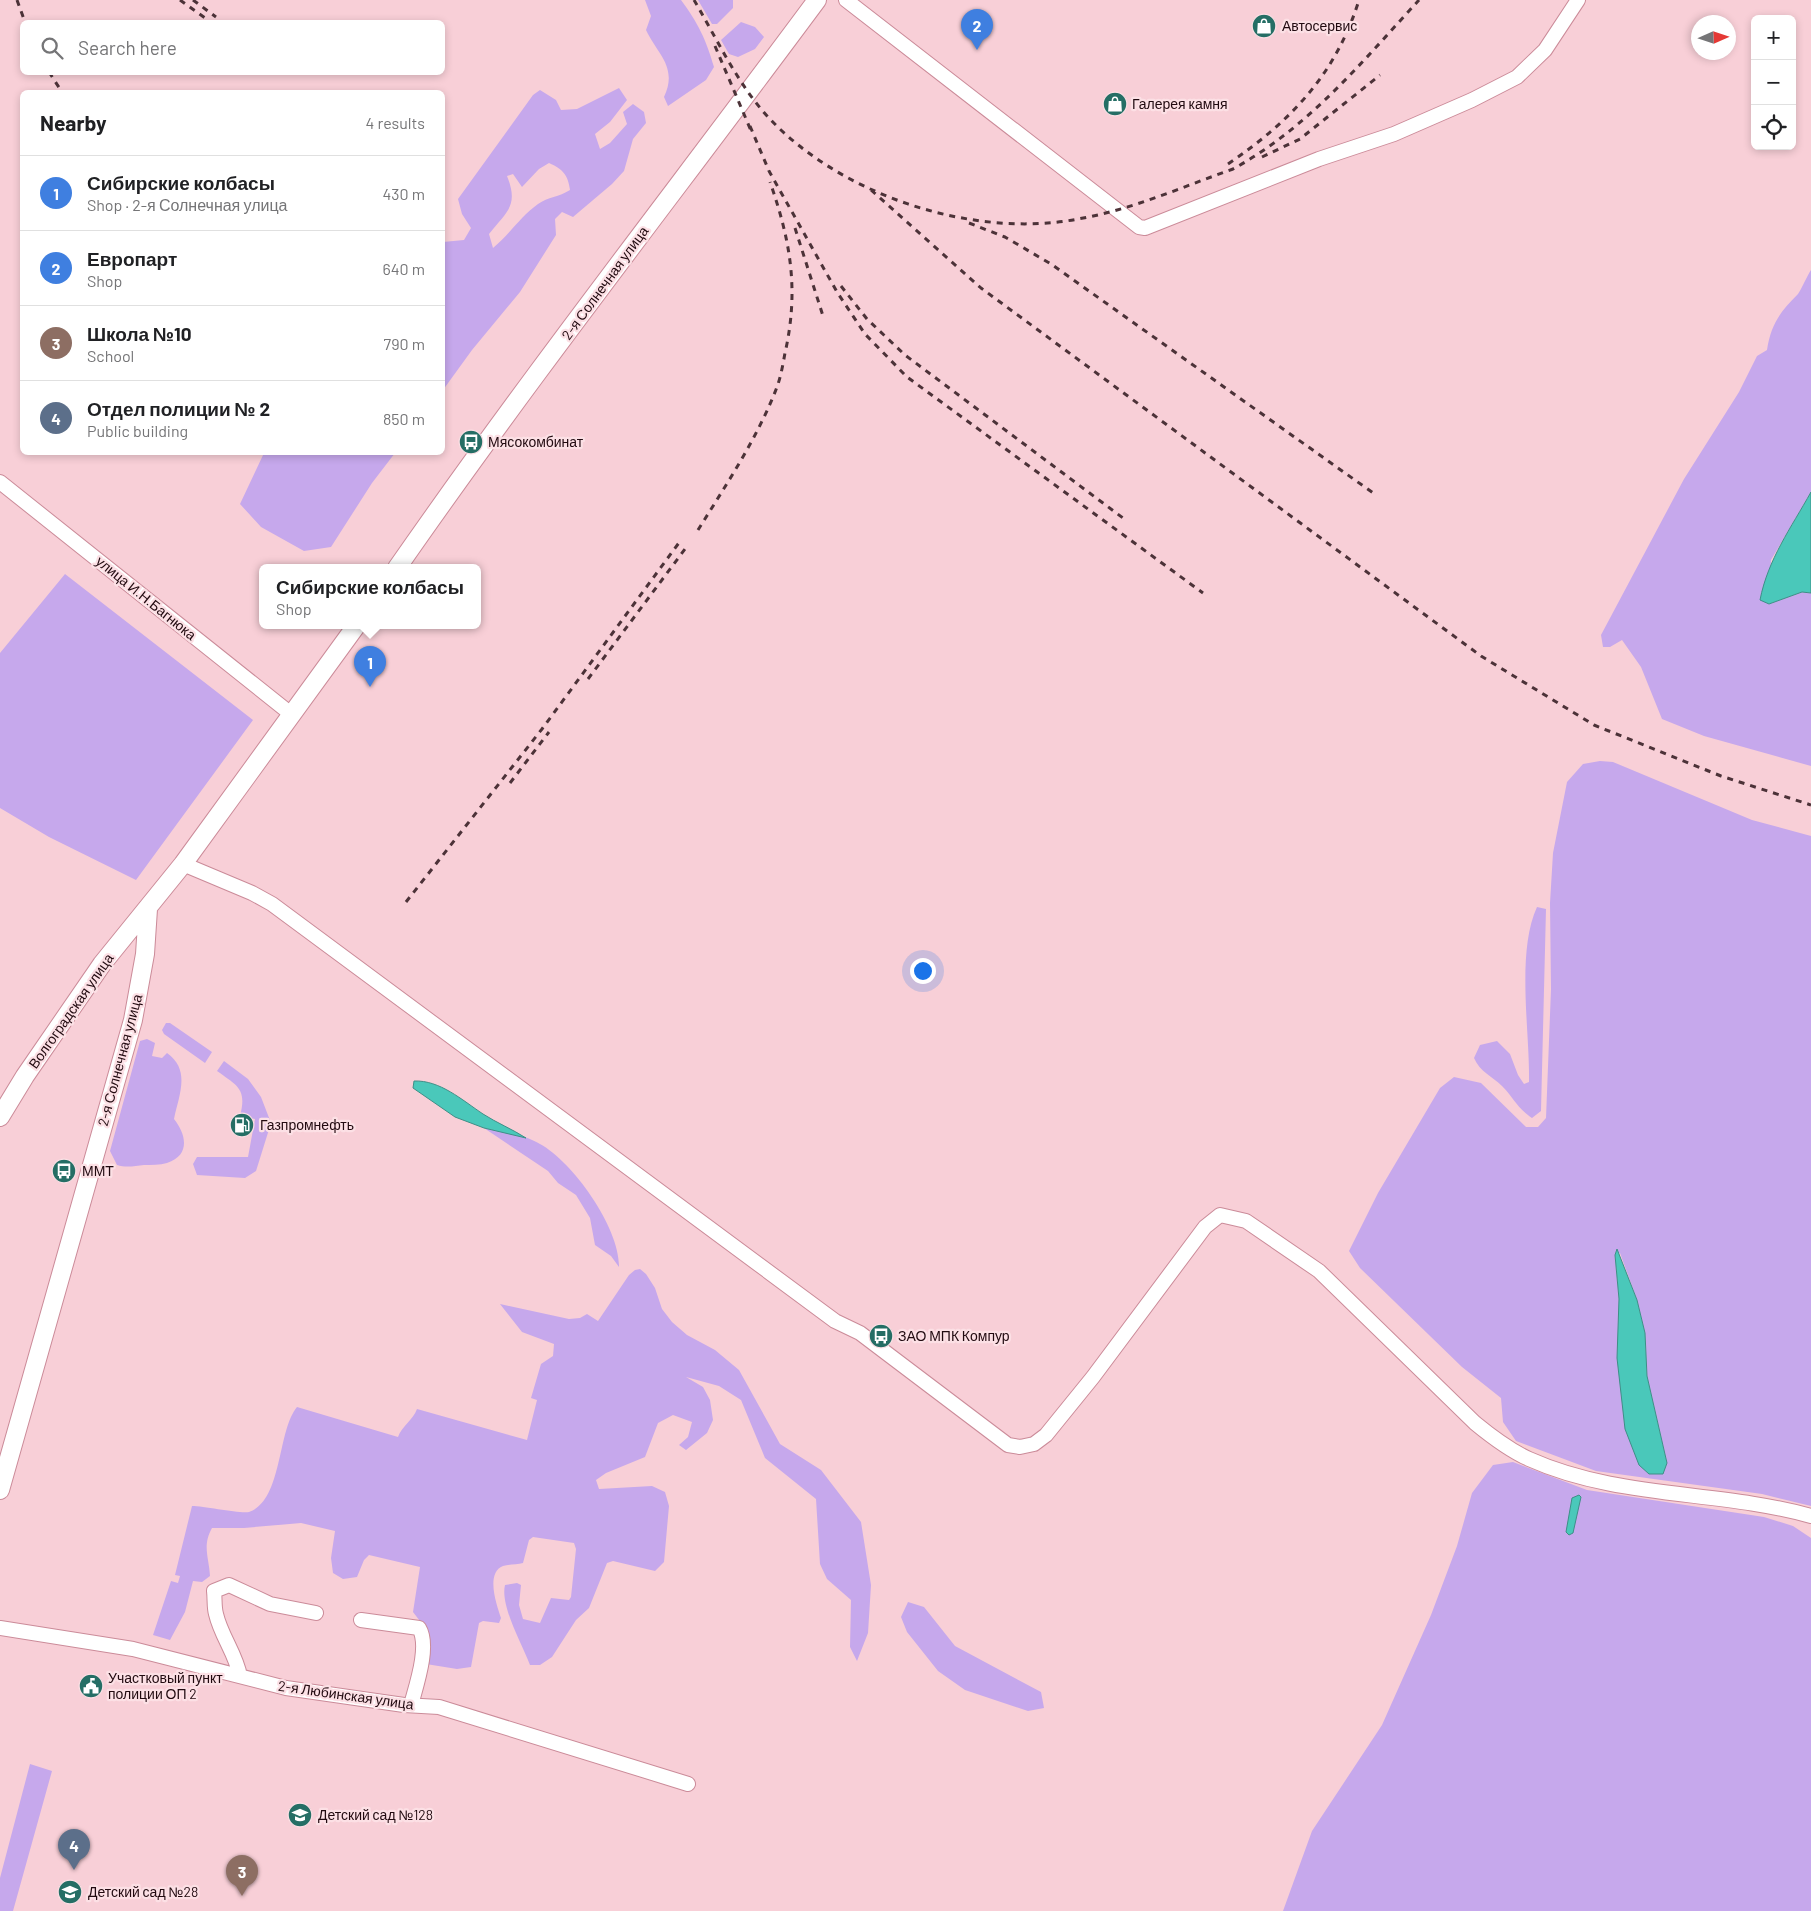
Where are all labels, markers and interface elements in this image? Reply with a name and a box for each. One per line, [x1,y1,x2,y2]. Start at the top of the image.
pin: 2 [961,9,993,50]
shop icon: Автосервис [1251,13,1277,39]
north arrow [1691,15,1736,60]
map controls [1751,15,1796,150]
button: + [1751,15,1796,60]
place label: Автосервис [1282,17,1357,34]
search box [20,20,445,75]
icon: search [38,34,66,62]
text: Search here [78,36,177,59]
button: − [1751,60,1796,105]
shop icon: Галерея камня [1102,91,1128,117]
place label: Галерея камня [1132,95,1228,112]
button: locate [1751,105,1796,150]
text: Nearby [40,110,106,135]
text: 4 results [365,113,425,132]
text: Сибирские колбасы [87,171,275,194]
text: 1 [53,184,59,203]
text: 430 m [382,184,425,203]
text: Shop · 2-я Солнечная улица [87,195,287,214]
street label: 2-я Солнечная улица [558,223,652,343]
text: Европарт [87,247,177,270]
text: 2 [52,259,60,278]
text: 640 m [382,259,425,278]
text: Shop [87,271,122,290]
text: Школа №10 [87,322,192,345]
text: 3 [52,334,60,353]
text: 790 m [384,334,425,353]
text: School [87,346,134,365]
text: Отдел полиции № 2 [87,397,270,420]
text: 4 [51,409,61,428]
text: 850 m [383,409,425,428]
text: Public building [87,421,188,440]
bus stop icon: Мясокомбинат [458,429,484,455]
place label: Мясокомбинат [488,433,584,450]
street label: улица И.Н.Багнюка [93,552,200,643]
popup [259,564,481,629]
text: Сибирские колбасы [276,575,464,598]
text: Shop [276,599,311,618]
pin: 1 [354,646,386,687]
street label: Волгоградская улица [24,950,117,1072]
your location [910,958,936,984]
street label: 2-я Солнечная улица [94,992,145,1128]
fuel station icon: Газпромнефть [229,1112,255,1138]
place label: Газпромнефть [260,1116,354,1133]
bus stop icon: ММТ [51,1158,77,1184]
place label: ММТ [82,1162,114,1179]
bus stop icon: ЗАО МПК Компур [868,1323,894,1349]
place label: ЗАО МПК Компур [898,1327,1010,1344]
place label: Участковый пункт полиции ОП 2 [108,1669,223,1702]
public building icon: Участковый пункт полиции ОП 2 [78,1673,104,1699]
street label: 2-я Любинская улица [277,1677,415,1712]
school or university icon: Детский сад №128 [287,1802,313,1828]
place label: Детский сад №128 [318,1806,433,1823]
pin: 4 [58,1829,90,1870]
pin: 3 [226,1855,258,1896]
school or university icon: Детский сад №28 [57,1879,83,1905]
place label: Детский сад №28 [88,1883,198,1900]

